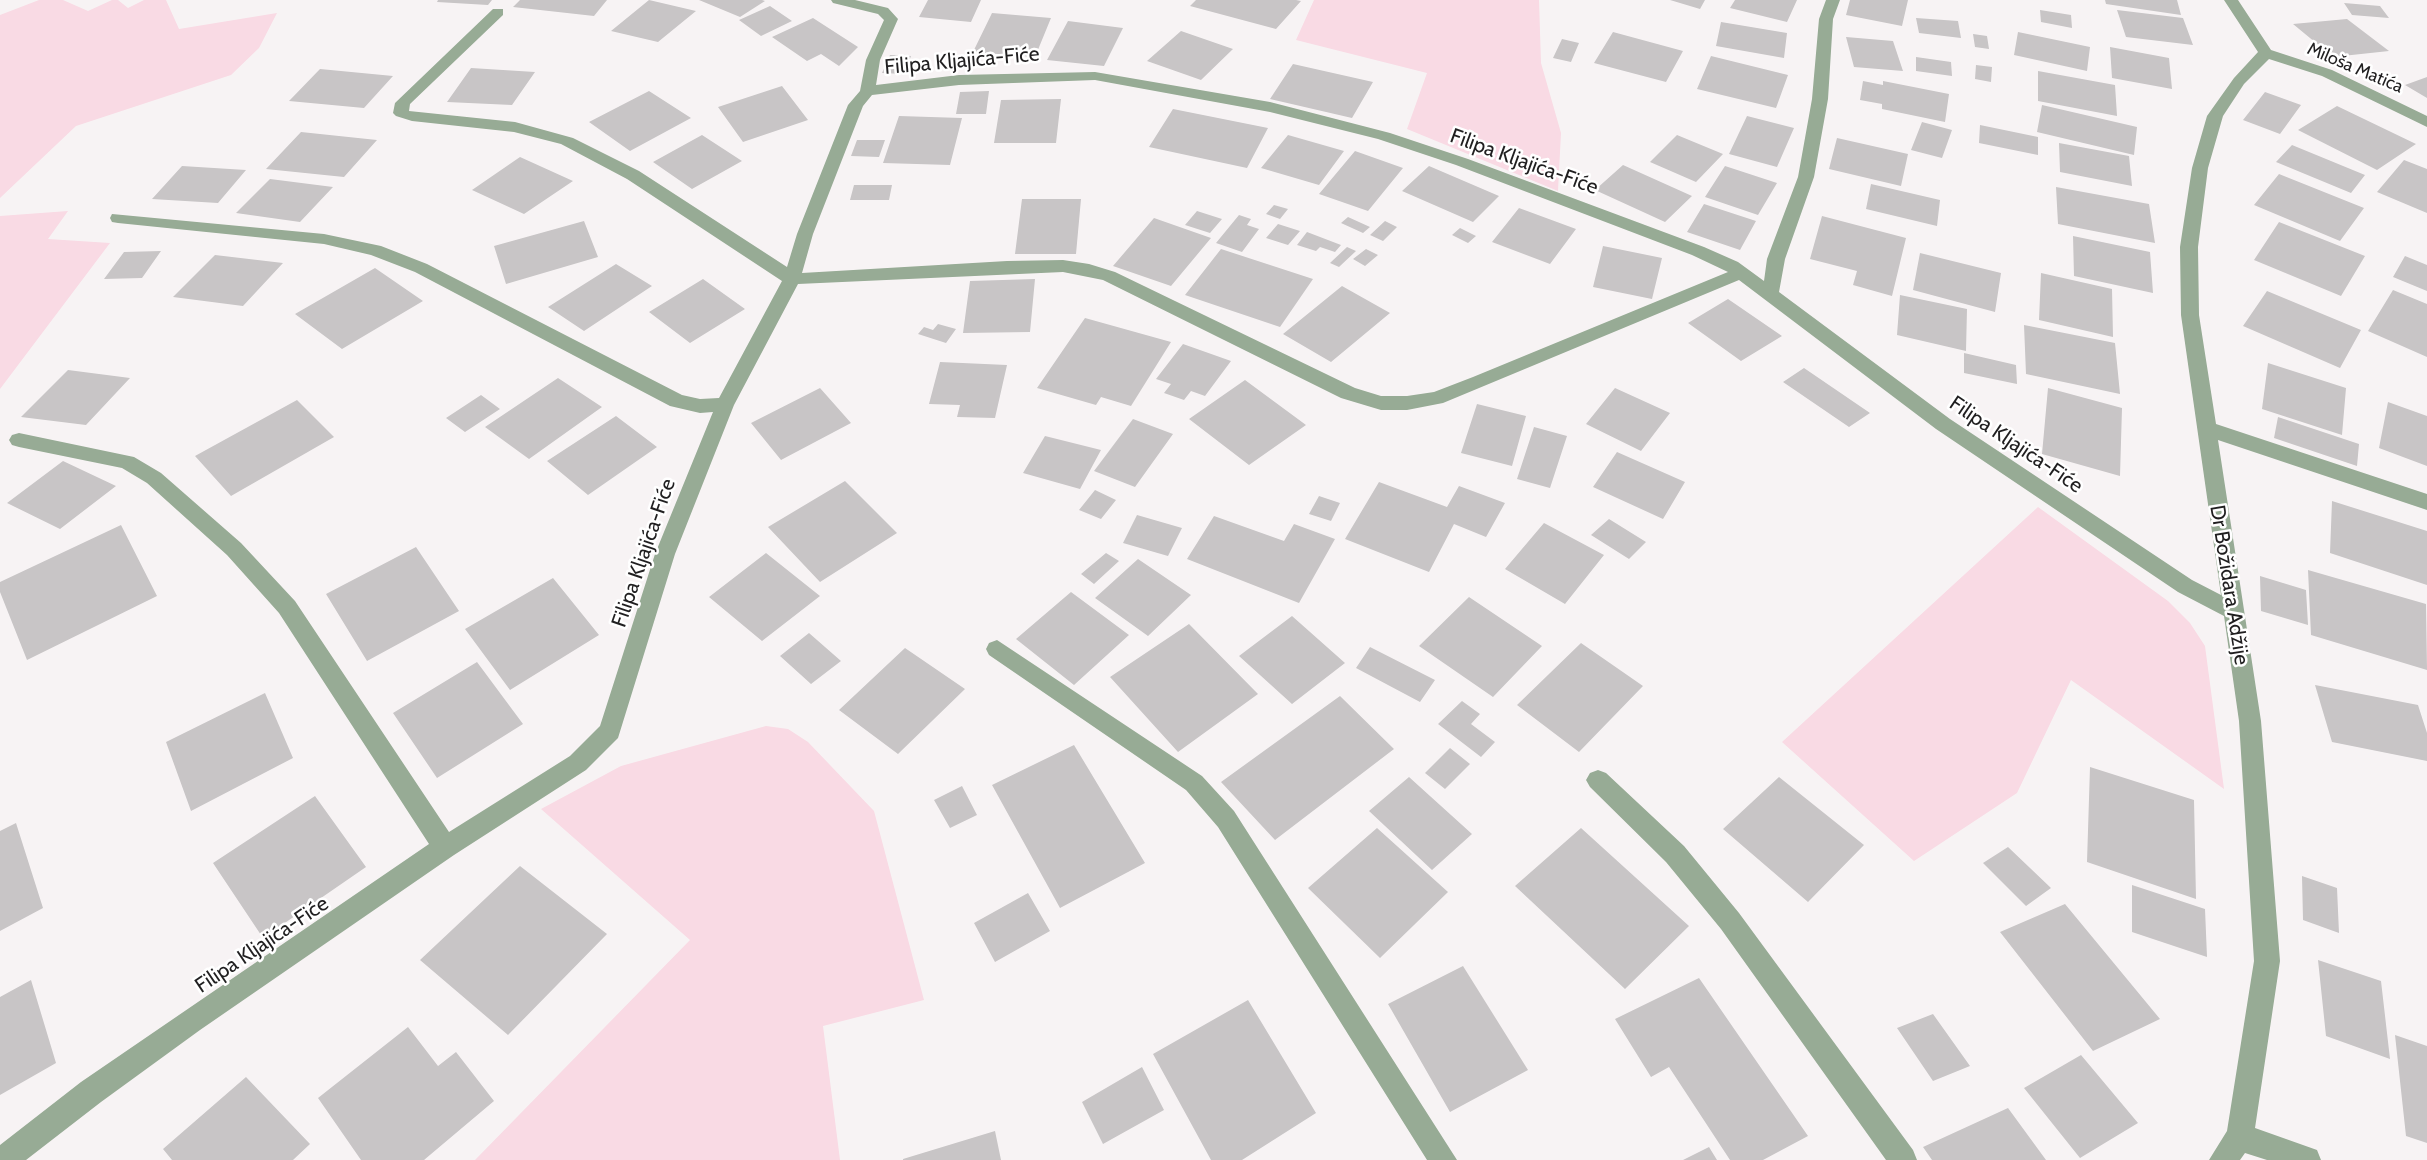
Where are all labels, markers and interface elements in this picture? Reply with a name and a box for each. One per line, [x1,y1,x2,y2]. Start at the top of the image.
street label: Miloša Matića [2304,38,2406,98]
street label: Filipa Kljajića-Fiće [883,42,1041,80]
street label: Filipa Kljajića-Fiće [1447,124,1601,200]
street label: Filipa Kljajića-Fiće [1944,391,2088,499]
street label: Filipa Kljajića-Fiće [607,475,681,631]
street label: Dr Božidara Adžije [2204,503,2254,667]
street label: Filipa Kljajića-Fiće [190,891,334,999]

